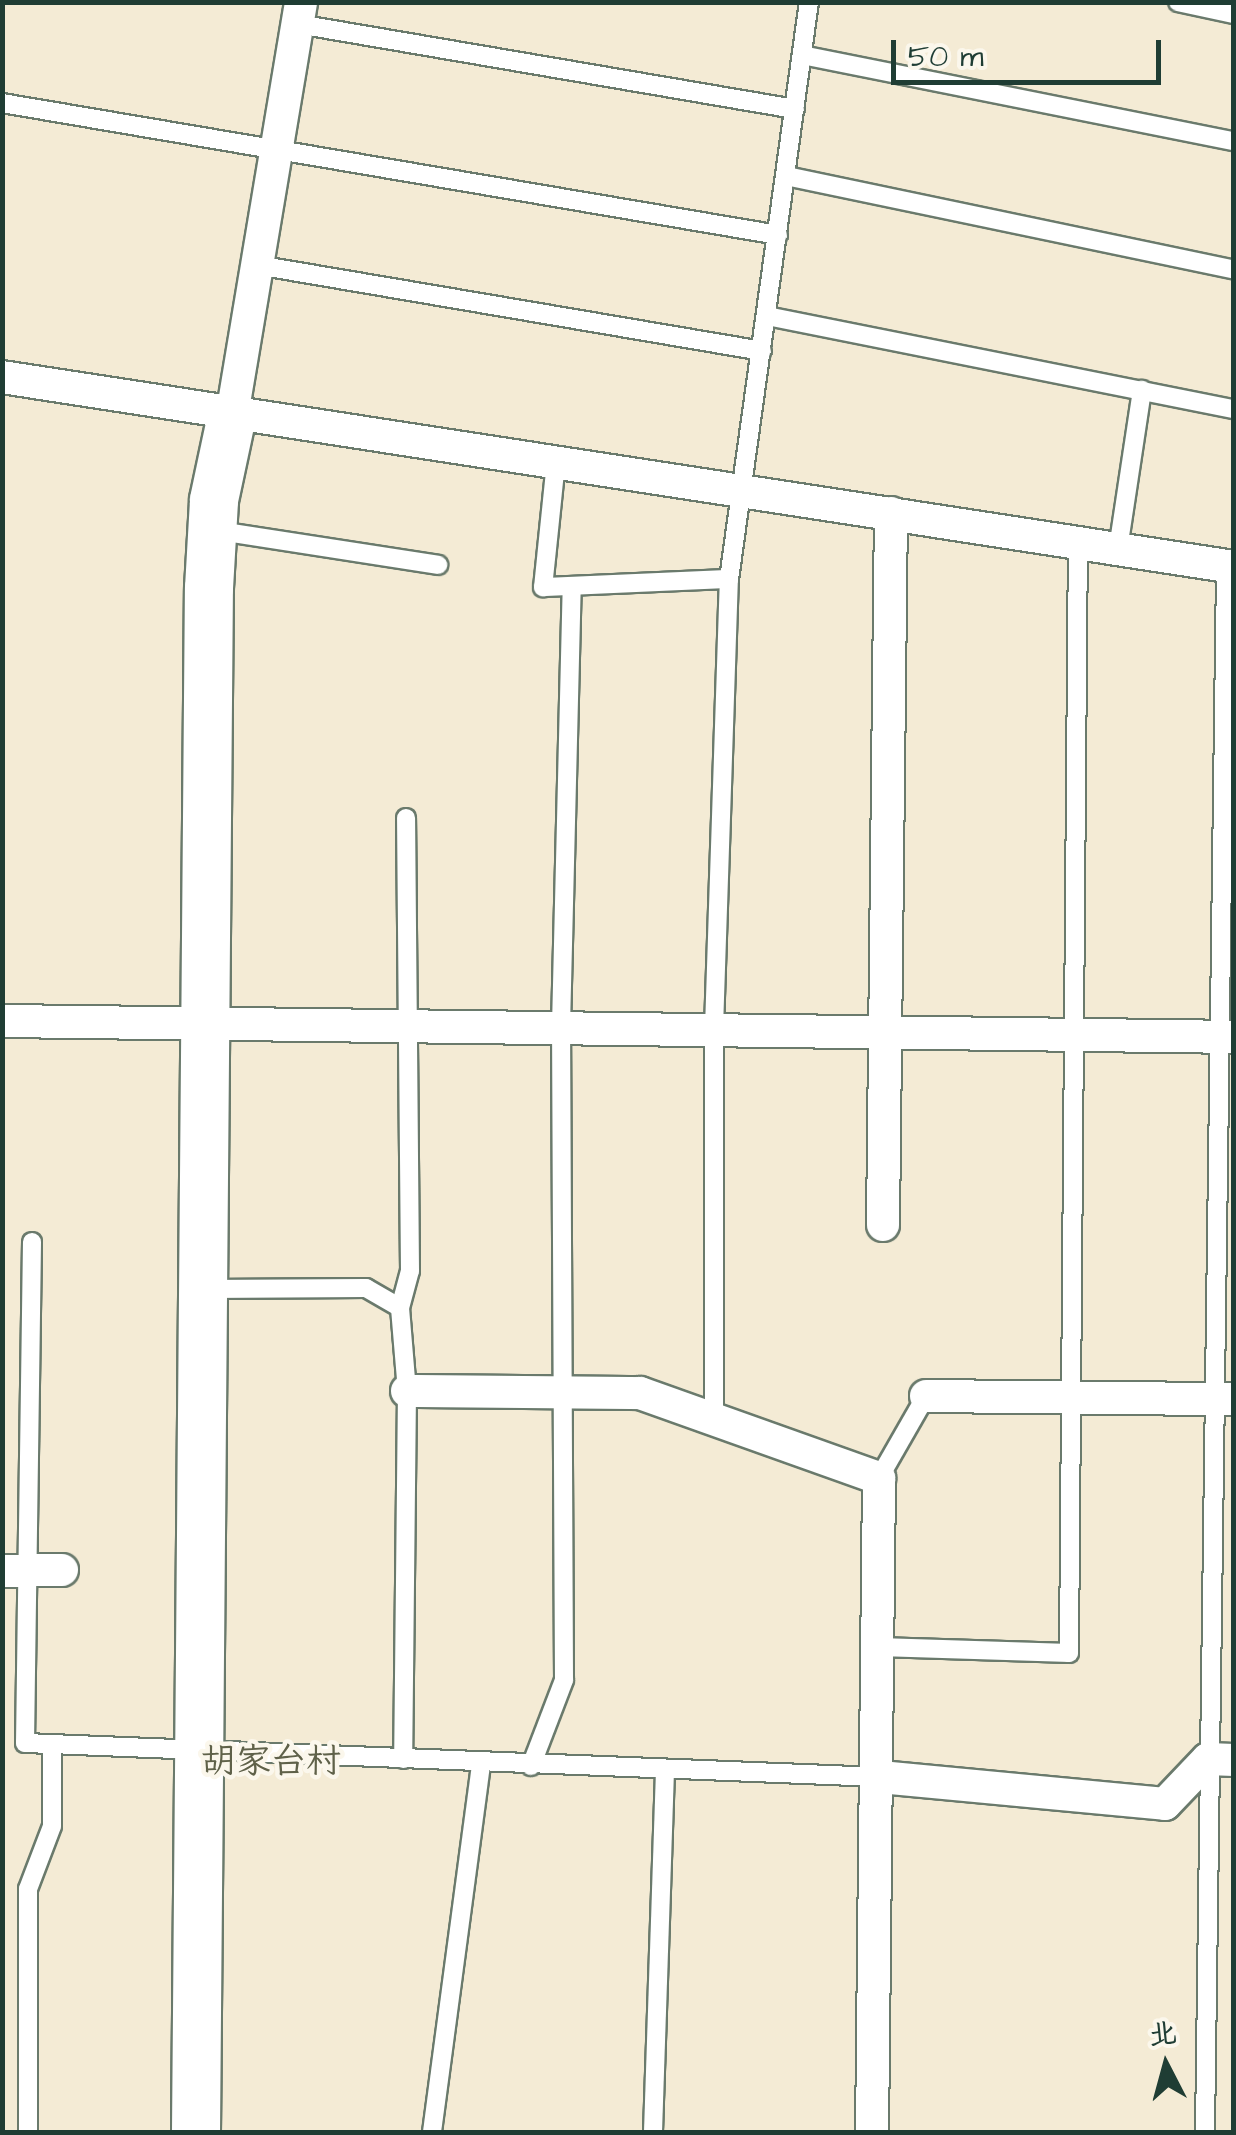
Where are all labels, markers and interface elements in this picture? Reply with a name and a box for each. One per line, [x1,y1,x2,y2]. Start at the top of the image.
scale bar [896,20,1166,82]
text: 50 m [908,36,984,78]
district label: 胡家台村 [201,1741,341,1783]
text: 北 [1147,2014,1179,2056]
north arrow [1116,2015,1216,2115]

